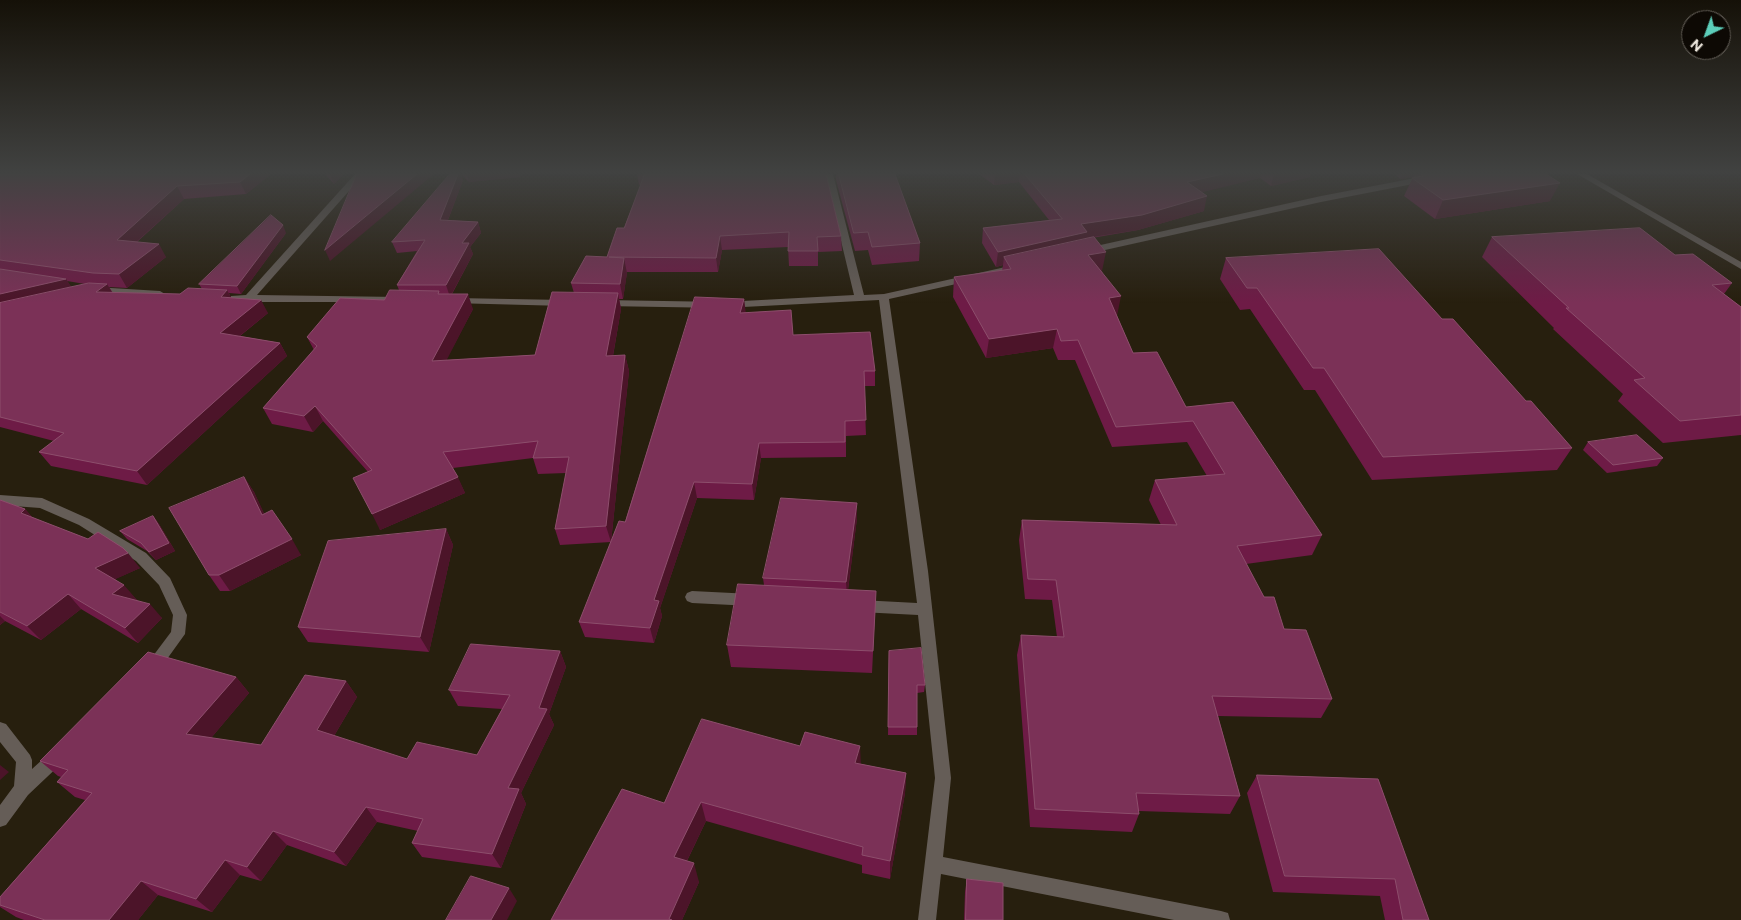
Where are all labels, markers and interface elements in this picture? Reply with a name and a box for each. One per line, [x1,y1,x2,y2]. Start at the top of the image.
north arrow [1681,10,1731,60]
text: N [1687,36,1706,56]

